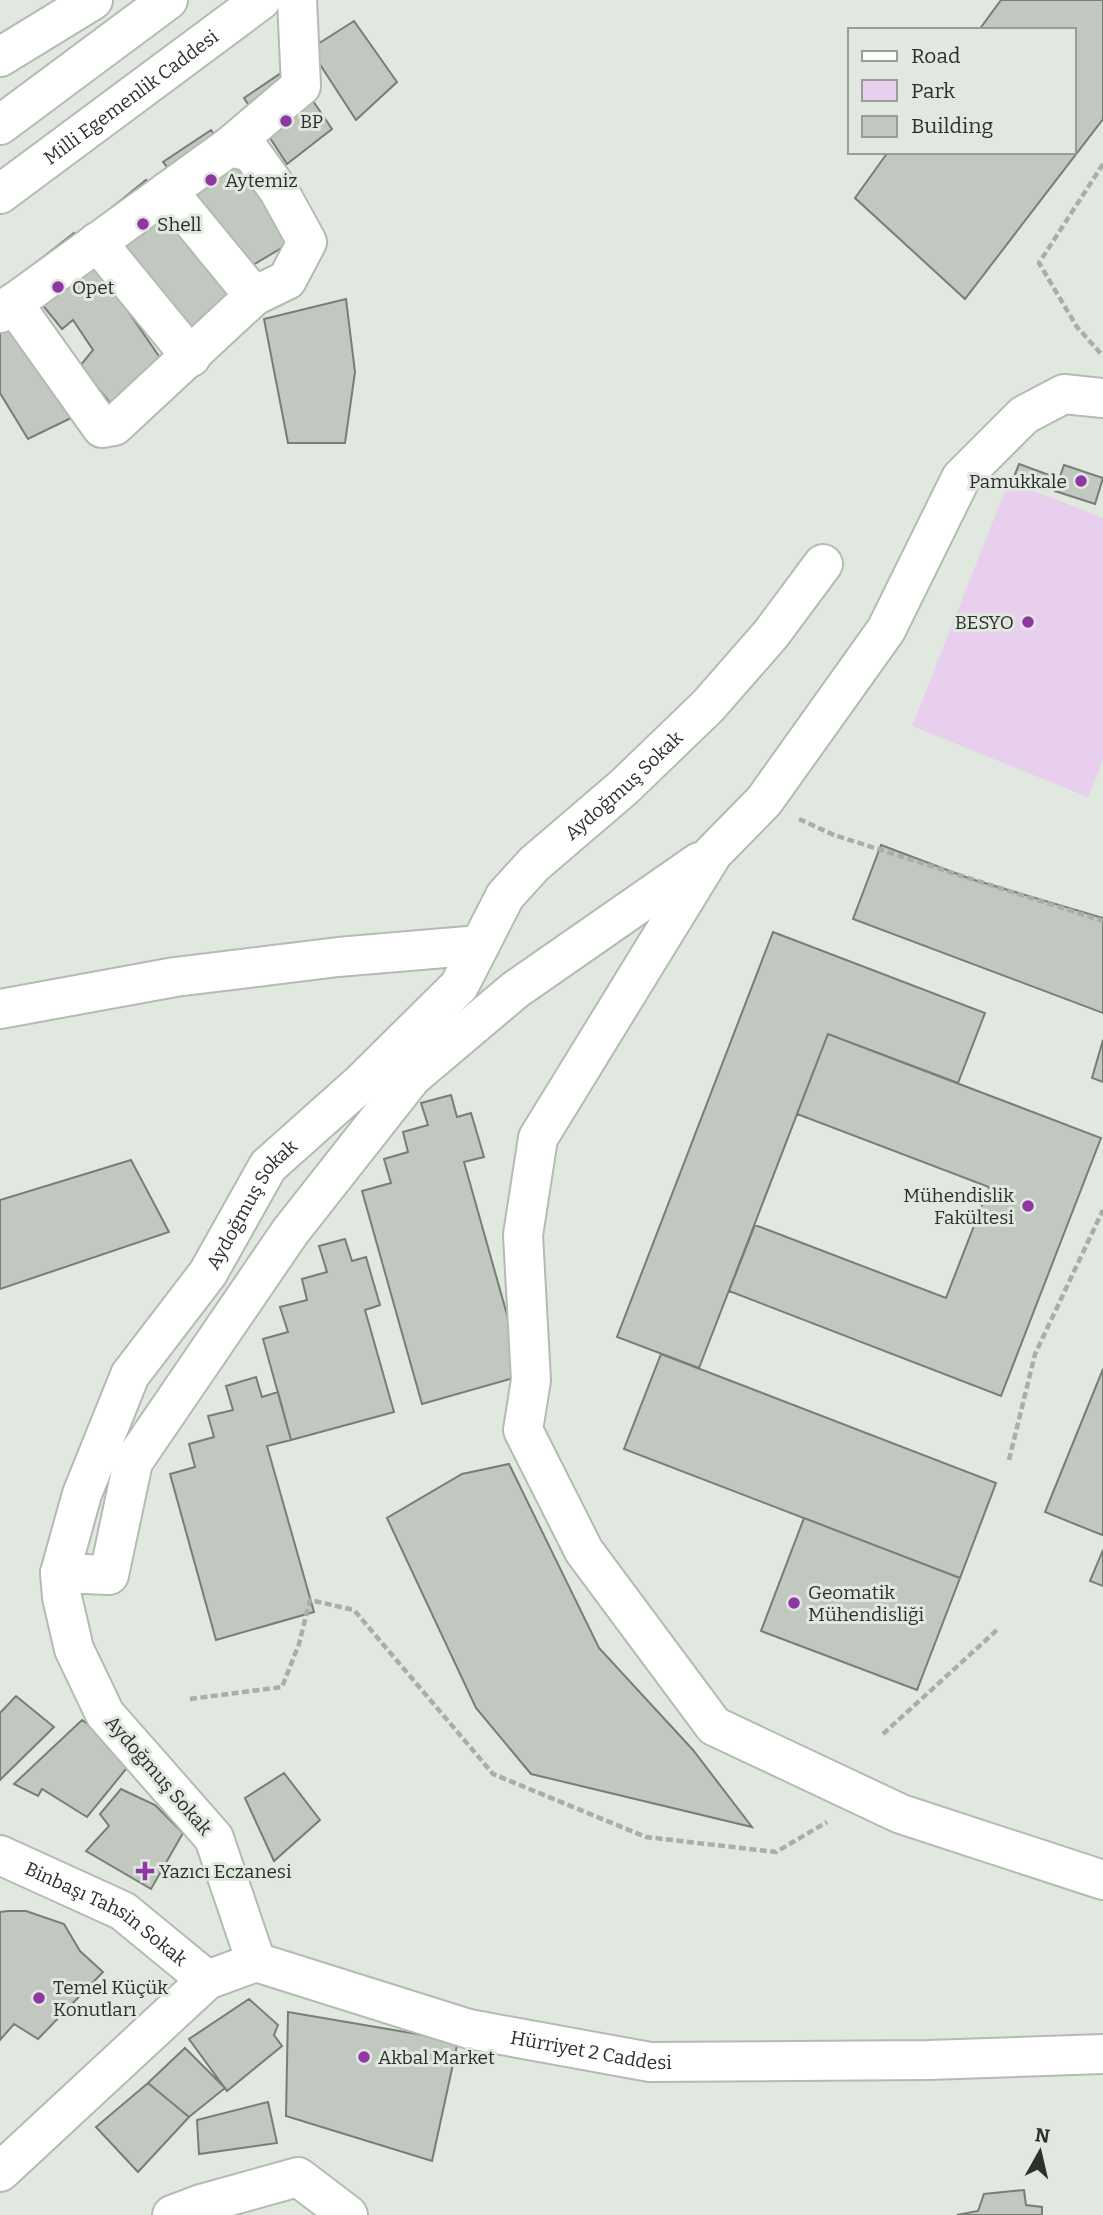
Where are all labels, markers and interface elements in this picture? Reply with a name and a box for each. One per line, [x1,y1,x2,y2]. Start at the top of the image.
street label: Milli Egemenlik Caddesi [39,25,223,170]
legend [848,28,1075,154]
text: Road [911,43,960,69]
text: Park [911,78,955,104]
place label: BP [300,110,323,133]
marker: BP [278,113,294,129]
text: Building [911,113,994,139]
place label: Aytemiz [225,169,298,192]
marker: Aytemiz [203,172,219,188]
place label: Shell [157,213,202,236]
marker: Shell [135,216,151,232]
place label: Opet [72,276,115,299]
marker: Opet [50,279,66,295]
place label: Pamukkale [969,470,1067,493]
marker: Pamukkale [1073,473,1089,489]
place label: BESYO [955,611,1014,634]
marker: BESYO [1020,614,1036,630]
street label: Aydoğmuş Sokak [560,726,688,845]
street label: Aydoğmuş Sokak [201,1135,302,1274]
place label: Mühendislik Fakültesi [903,1184,1014,1229]
marker: Mühendislik Fakültesi [1020,1198,1036,1214]
place label: Geomatik Mühendisliği [808,1581,924,1626]
marker: Geomatik Mühendisliği [786,1595,802,1611]
street label: Aydoğmuş Sokak [100,1711,217,1840]
street label: Binbaşı Tahsin Sokak [21,1857,192,1971]
place label: Yazıcı Eczanesi [159,1860,292,1883]
marker: Yazıcı Eczanesi [137,1863,153,1879]
place label: Temel Küçük Konutları [53,1976,168,2021]
marker: Temel Küçük Konutları [31,1990,47,2006]
street label: Hürriyet 2 Caddesi [509,2026,672,2074]
place label: Akbal Market [378,2046,495,2069]
marker: Akbal Market [356,2049,372,2065]
north arrow [1005,2117,1075,2187]
text: N [1033,2123,1051,2148]

